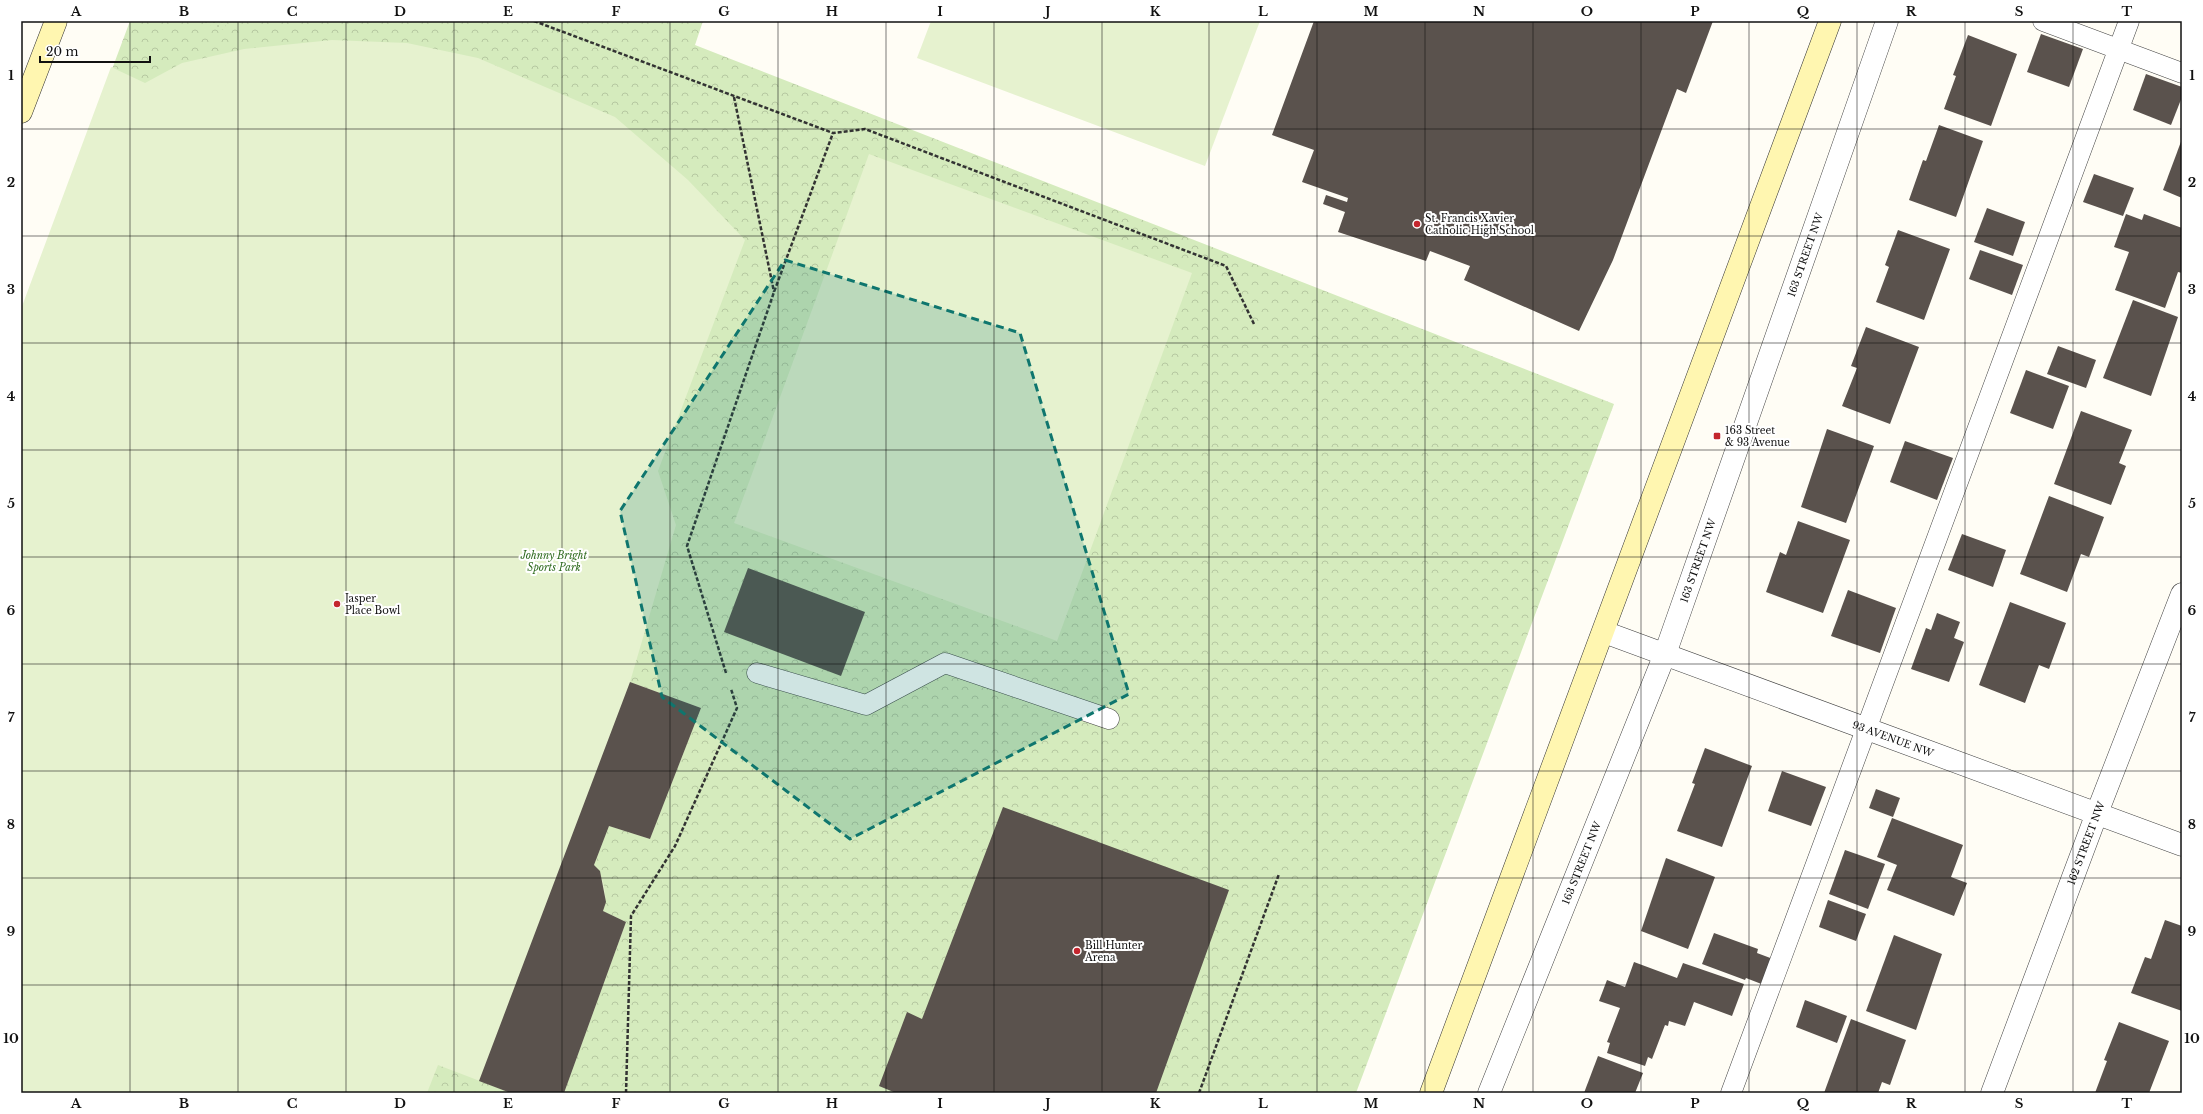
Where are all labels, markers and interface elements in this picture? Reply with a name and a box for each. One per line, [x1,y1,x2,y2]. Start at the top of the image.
text: A [70,3,82,20]
text: B [179,3,189,20]
text: C [287,3,298,20]
text: D [394,3,406,20]
text: E [503,3,513,20]
text: F [612,3,621,20]
text: G [718,3,730,20]
text: H [826,3,838,20]
text: I [937,3,943,20]
text: J [1042,3,1051,20]
text: K [1150,3,1161,20]
text: L [1258,3,1268,20]
text: M [1364,3,1379,20]
text: N [1473,3,1485,20]
text: O [1581,3,1593,20]
text: P [1690,3,1700,20]
text: Q [1797,3,1810,20]
text: R [1906,3,1918,20]
text: S [2015,3,2024,20]
text: T [2122,3,2133,20]
scale bar [40,38,150,64]
text: 20 m [46,44,78,59]
text: 1 [8,67,14,84]
text: 1 [2189,67,2195,84]
text: 2 [7,174,15,191]
text: 2 [2188,174,2196,191]
street label: 163 STREET NW [1785,211,1826,299]
place label: St. Francis Xavier Catholic High School [1425,212,1534,237]
marker: St. Francis Xavier Catholic High School [1412,219,1422,229]
text: 3 [7,281,15,298]
text: 3 [2188,281,2196,298]
text: 4 [7,388,16,405]
text: 4 [2188,388,2197,405]
place label: 163 Street & 93 Avenue [1725,424,1790,449]
marker: 163 Street & 93 Avenue [1712,431,1722,441]
text: 5 [7,495,15,512]
text: 5 [2188,495,2196,512]
street label: 163 STREET NW [1678,517,1719,604]
park label: Johnny Bright Sports Park [520,549,588,574]
place label: Jasper Place Bowl [343,592,400,617]
marker: Jasper Place Bowl [332,599,342,609]
text: 6 [7,602,16,619]
text: 6 [2188,602,2197,619]
text: 7 [8,709,15,726]
text: 7 [2189,709,2196,726]
street label: 93 AVENUE NW [1850,718,1936,760]
street label: 162 STREET NW [2065,799,2108,887]
text: 8 [7,816,15,833]
text: 8 [2188,816,2196,833]
street label: 163 STREET NW [1559,819,1604,906]
text: 9 [7,923,16,940]
text: 9 [2188,923,2197,940]
place label: Bill Hunter Arena [1084,939,1143,964]
marker: Bill Hunter Arena [1072,946,1082,956]
text: 10 [3,1030,19,1047]
text: 10 [2184,1030,2200,1047]
text: A [70,1095,82,1112]
text: B [179,1095,189,1112]
text: C [287,1095,298,1112]
text: D [394,1095,406,1112]
text: E [503,1095,513,1112]
text: F [612,1095,621,1112]
text: G [718,1095,730,1112]
text: H [826,1095,838,1112]
text: I [937,1095,943,1112]
text: J [1042,1095,1051,1112]
text: K [1150,1095,1161,1112]
text: L [1258,1095,1268,1112]
text: M [1364,1095,1379,1112]
text: N [1473,1095,1485,1112]
text: O [1581,1095,1593,1112]
text: P [1690,1095,1700,1112]
text: Q [1797,1095,1810,1112]
text: R [1906,1095,1918,1112]
text: S [2015,1095,2024,1112]
text: T [2122,1095,2133,1112]

